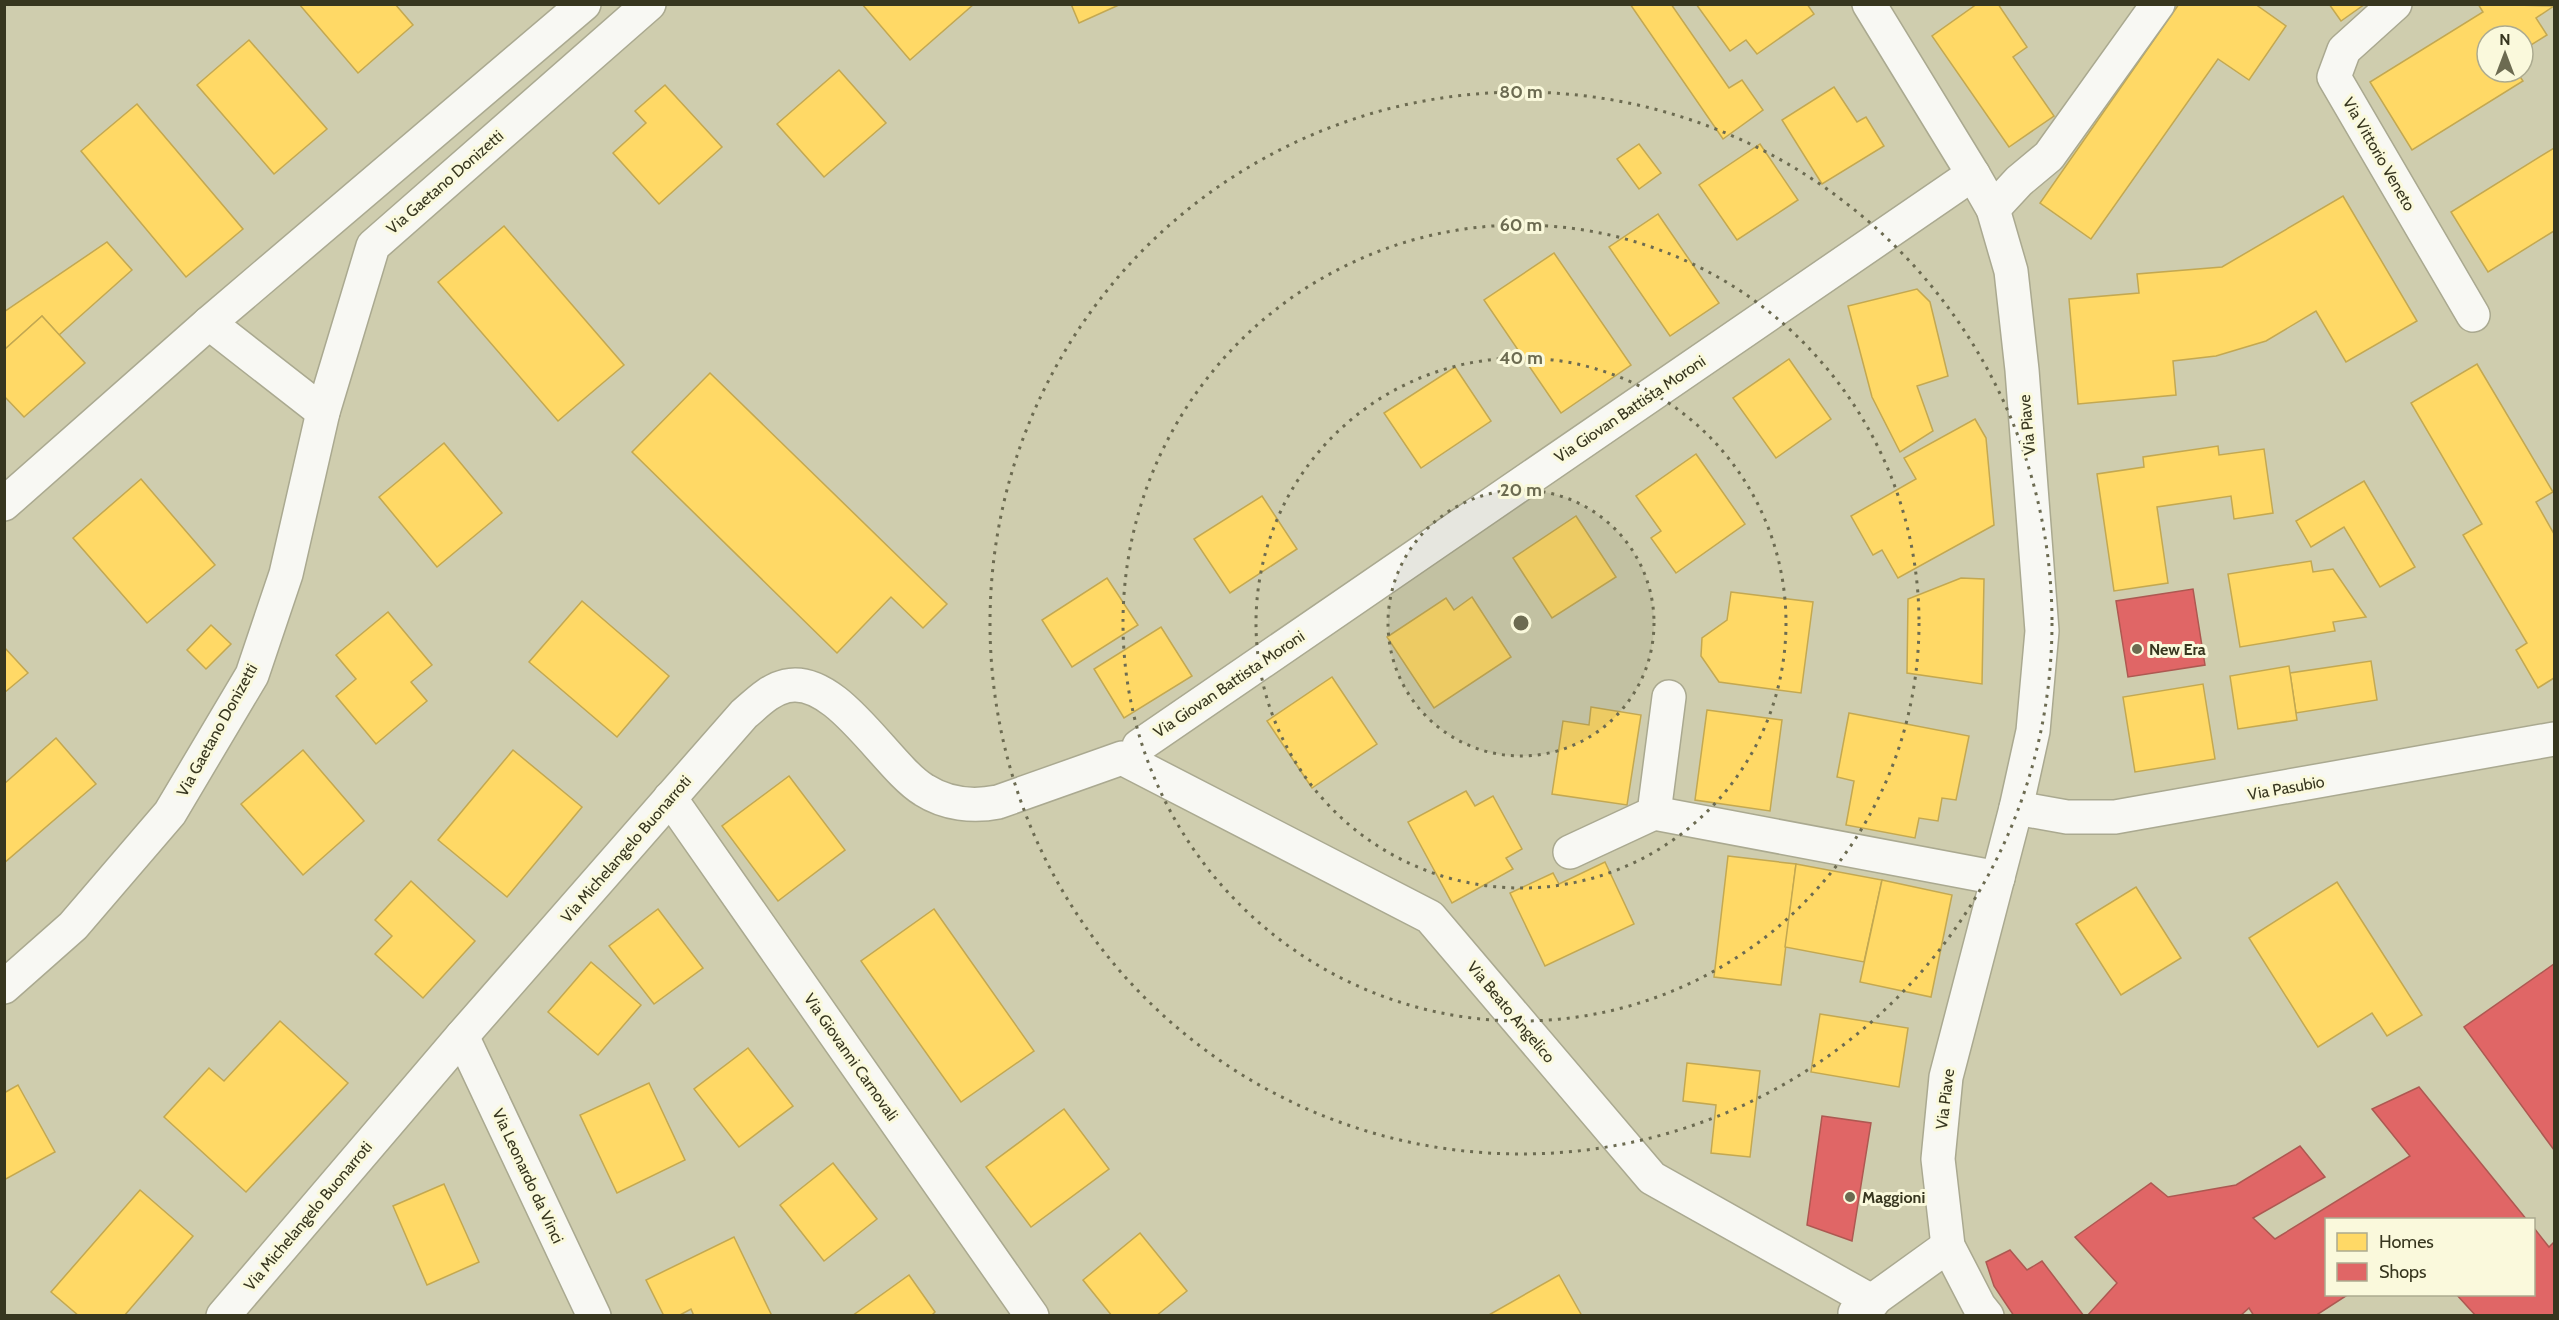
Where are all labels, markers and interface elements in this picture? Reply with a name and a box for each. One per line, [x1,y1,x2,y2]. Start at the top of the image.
north arrow [2475,24,2535,84]
text: N [2499,30,2511,49]
text: 80 m [1499,81,1543,103]
street label: Via Vittorio Veneto [2339,94,2419,214]
street label: Via Gaetano Donizetti [383,126,507,238]
text: 60 m [1500,214,1542,236]
text: 40 m [1499,347,1543,369]
street label: Via Giovan Battista Moroni [1551,351,1709,467]
street label: Via Piave [2015,394,2039,456]
text: 20 m [1500,479,1542,501]
centre of rings [1511,613,1531,633]
street label: Via Giovan Battista Moroni [1150,626,1308,742]
place label: New Era [2149,640,2206,659]
marker: New Era [2130,642,2144,656]
street label: Via Gaetano Donizetti [173,660,261,800]
street label: Via Michelangelo Buonarroti [557,772,695,926]
street label: Via Pasubio [2246,772,2326,804]
street label: Via Beato Angelico [1463,958,1559,1067]
street label: Via Giovanni Carnovali [800,990,902,1124]
street label: Via Piave [1932,1068,1958,1130]
street label: Via Leonardo da Vinci [488,1106,568,1246]
street label: Via Michelangelo Buonarroti [240,1138,376,1294]
place label: Maggioni [1862,1188,1925,1207]
marker: Maggioni [1843,1190,1857,1204]
legend [2325,1218,2535,1296]
text: Homes [2379,1231,2434,1253]
text: Shops [2379,1261,2427,1283]

